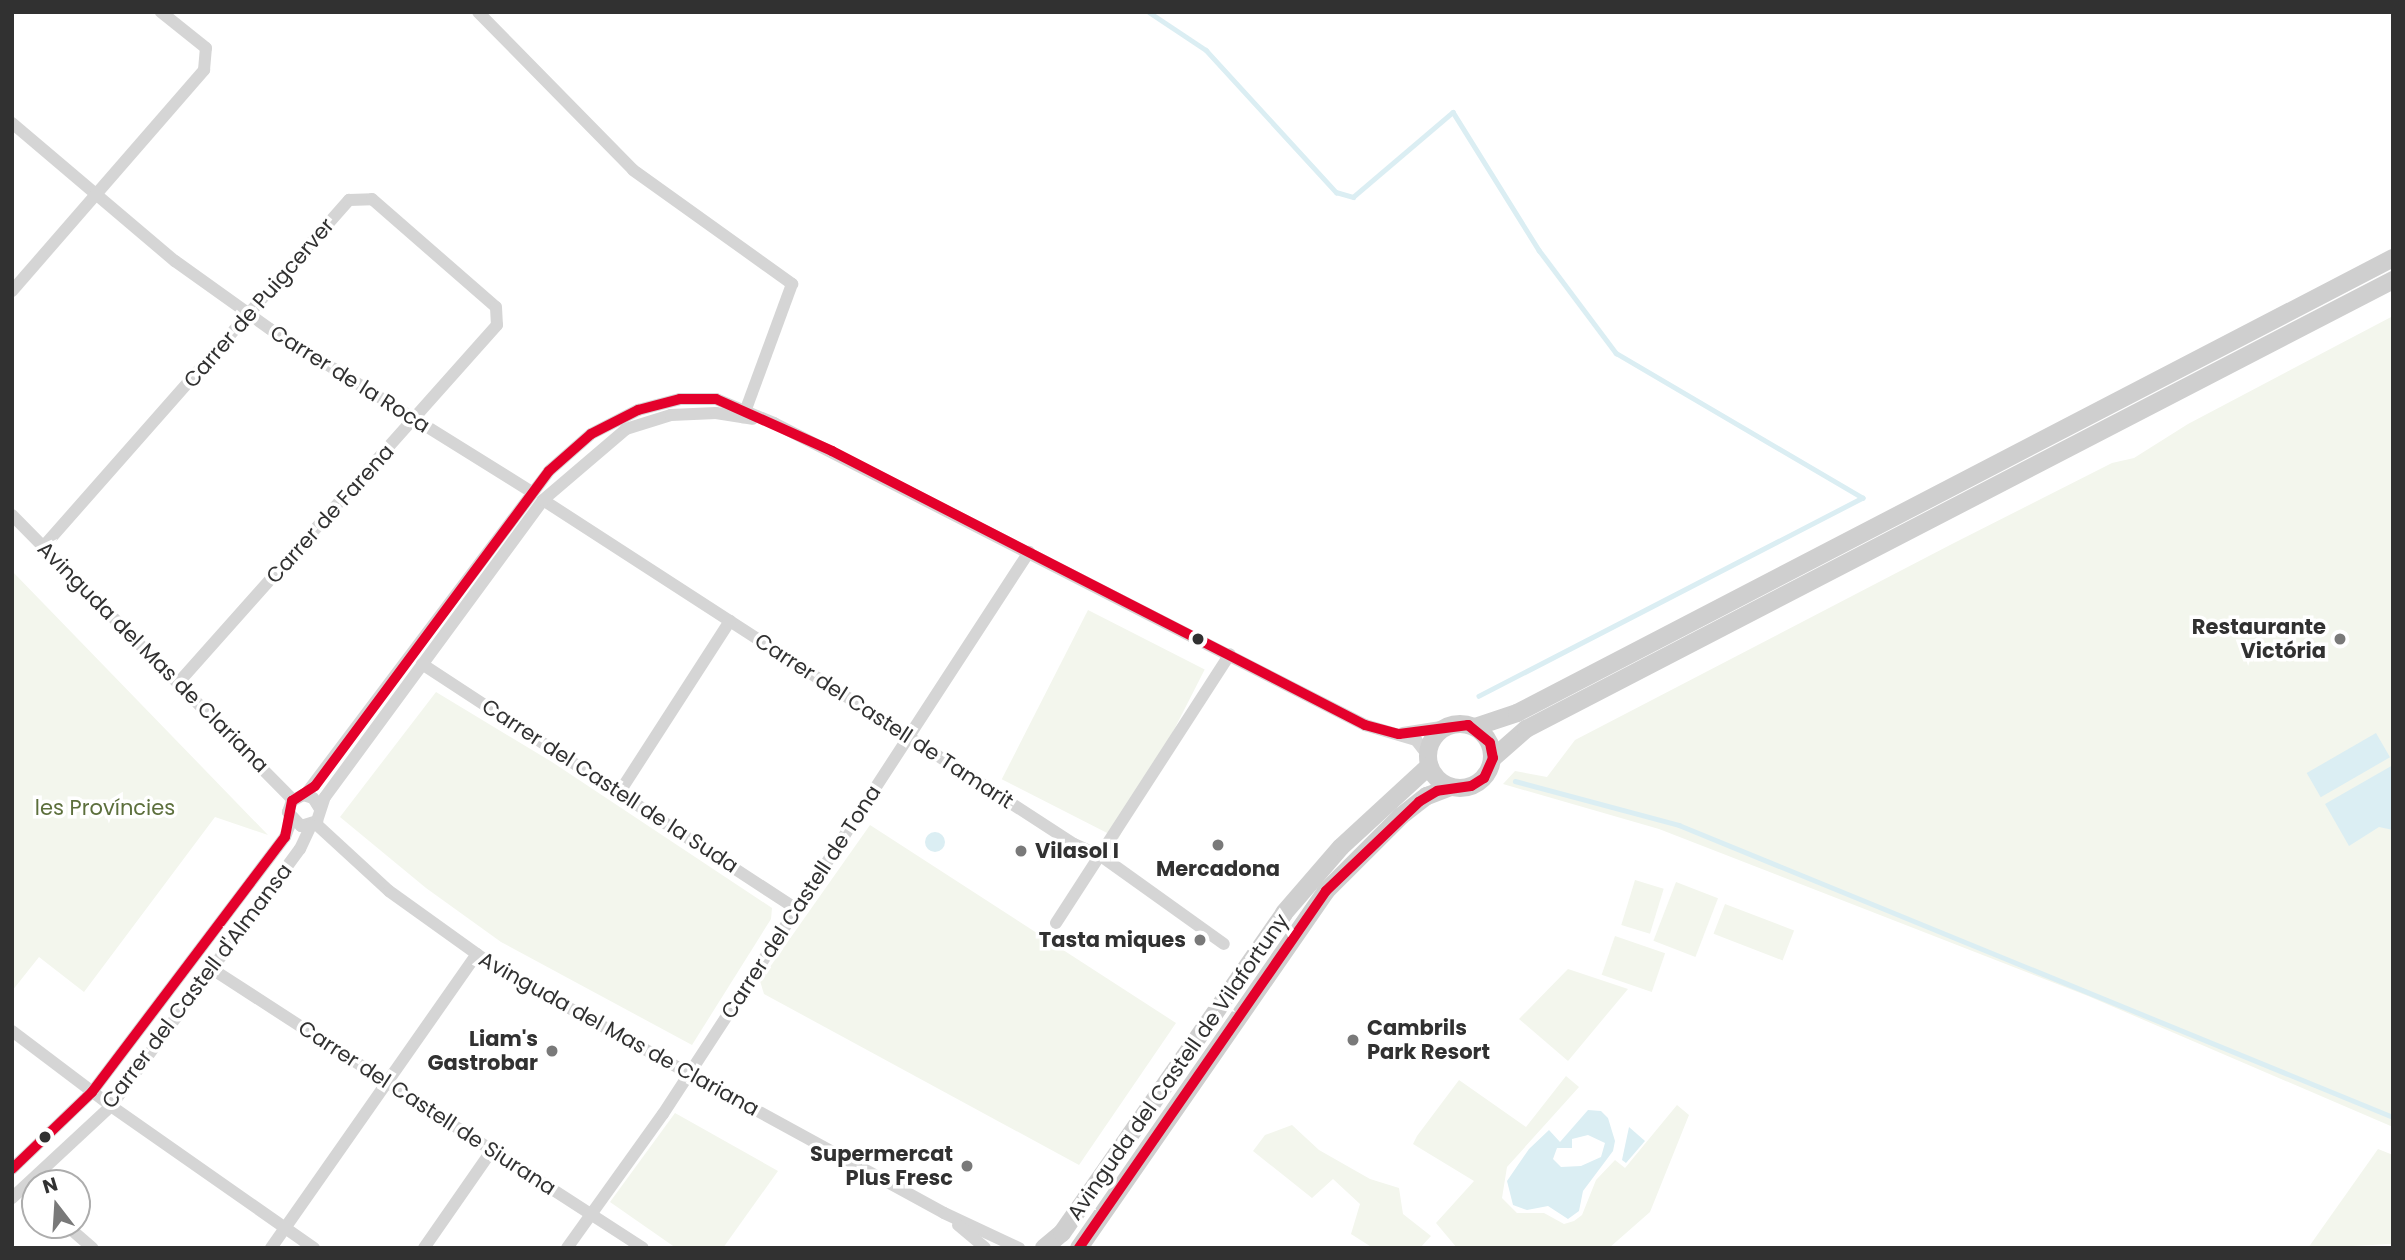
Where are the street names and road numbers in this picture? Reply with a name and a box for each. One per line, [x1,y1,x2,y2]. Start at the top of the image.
street label: Carrer de Puigcerver [178,213,340,393]
street label: Carrer de la Roca [266,320,434,438]
street label: Carrer de Farena [261,439,399,589]
street label: Avinguda del Mas de Clariana [32,536,274,778]
street label: Carrer del Castell de Tamarit [750,628,1018,814]
street label: Carrer del Castell de la Suda [477,694,743,878]
street label: Carrer del Castell de Tona [716,780,886,1024]
street label: Carrer del Castell d'Almansa [97,859,297,1113]
street label: Avinguda del Castell de Vilafortuny [1062,909,1294,1225]
street label: Avinguda del Mas de Clariana [475,946,763,1122]
street label: Carrer del Castell de Siurana [294,1015,560,1201]

